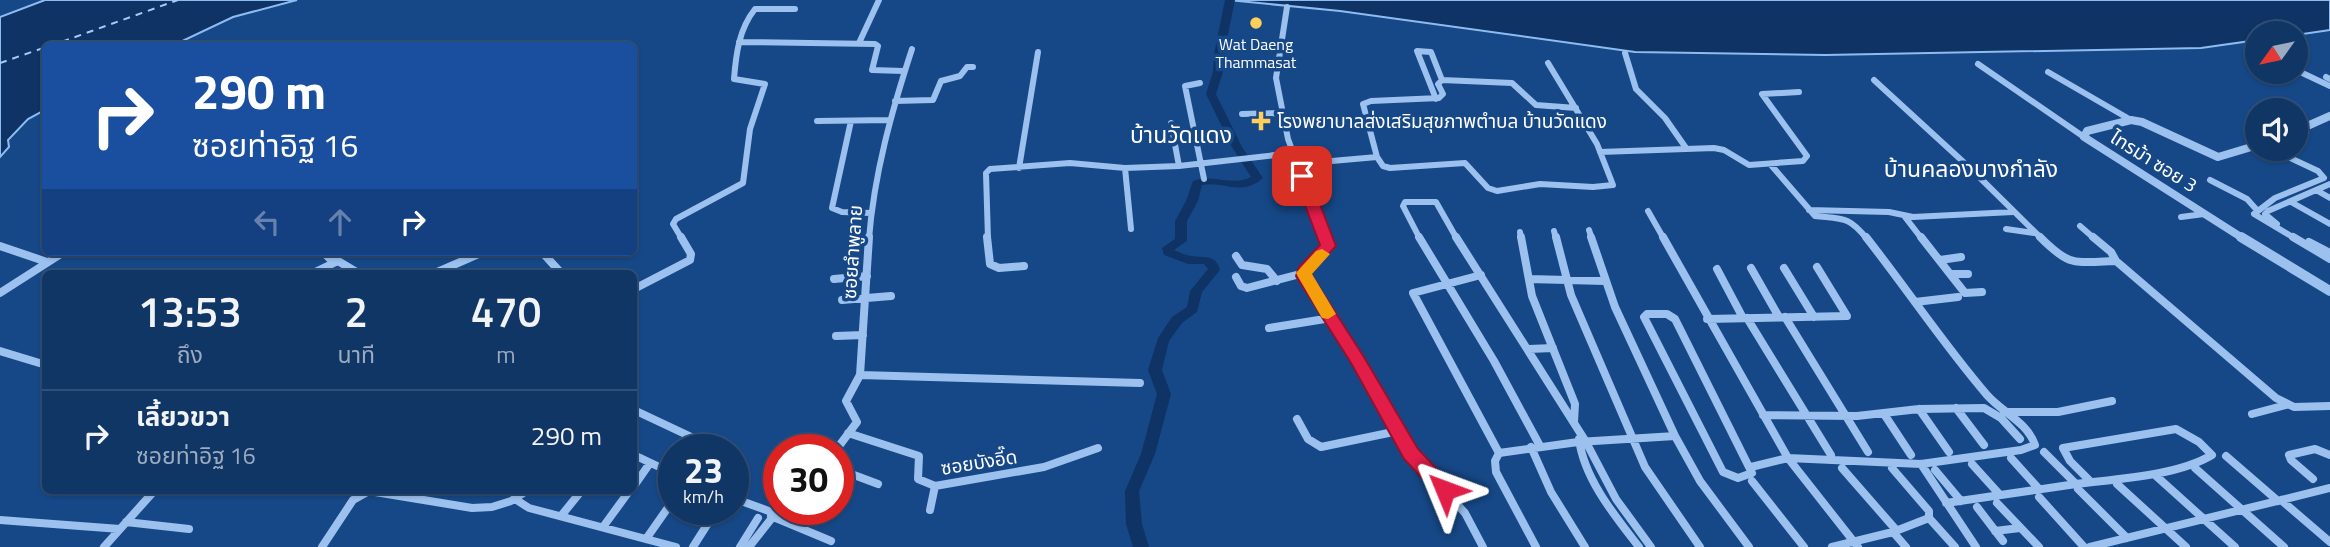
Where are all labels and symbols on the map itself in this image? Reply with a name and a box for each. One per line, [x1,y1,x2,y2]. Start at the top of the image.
marker: Wat Daeng Thammasat [1248,15,1264,31]
north arrow [2245,21,2308,84]
place label: Wat Daeng Thammasat [1216,32,1297,74]
place label: โรงพยาบาลส่งเสริมสุขภาพตำบล บ้านวัดแดง [1277,106,1607,135]
marker: โรงพยาบาลส่งเสริมสุขภาพตำบล บ้านวัดแดง [1251,111,1271,131]
district label: บ้านวัดแดง [1130,117,1232,152]
street label: ไทรม้า ซอย 3 [2104,122,2203,199]
pin [1272,146,1332,206]
district label: บ้านคลองบางกำลัง [1884,151,2058,186]
street label: ซอยลำพูลาย [834,204,869,300]
speed limit sign: 30 [763,434,854,525]
street label: ซอยบังอี๊ด [939,441,1019,482]
position arrow [1408,453,1482,527]

